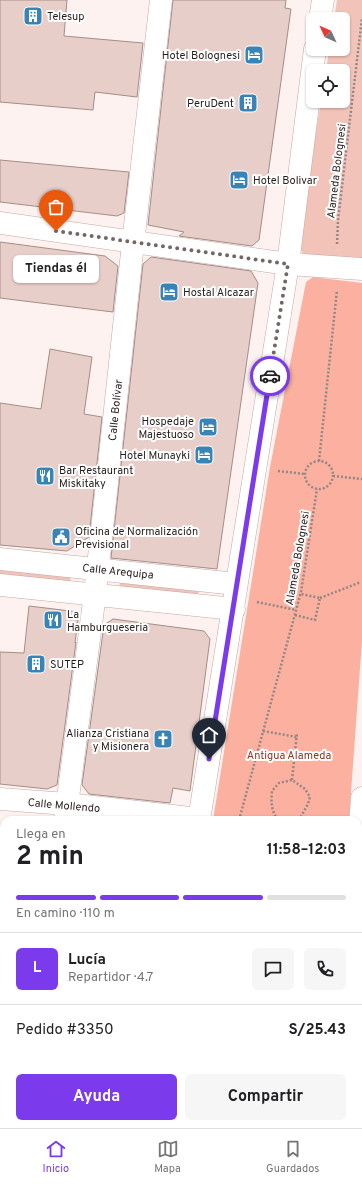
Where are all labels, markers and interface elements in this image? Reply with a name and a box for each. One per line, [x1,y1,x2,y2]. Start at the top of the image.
building icon: Telesup [22,5,44,27]
place label: Telesup [47,10,85,24]
north arrow [306,12,350,56]
map controls [306,12,350,108]
hotel icon: Hotel Bolognesi [243,44,265,66]
place label: Hotel Bolognesi [162,49,240,63]
button: locate [306,64,350,108]
building icon: PeruDent [237,92,259,114]
place label: PeruDent [187,97,234,111]
street label: Alameda Bolognesi [324,123,350,219]
hotel icon: Hotel Bolivar [228,169,250,191]
place label: Hotel Bolivar [253,174,318,188]
pin [39,190,73,231]
icon: bag [45,196,67,218]
callout: Tiendas él [13,255,99,283]
text: Tiendas él [25,261,87,277]
hotel icon: Hostal Alcazar [158,281,180,303]
place label: Hostal Alcazar [183,286,255,300]
courier [250,356,290,396]
icon: car [259,365,281,387]
street label: Calle Bolívar [106,378,126,442]
place label: Hospedaje Majestuoso [138,415,194,442]
hotel icon: Hospedaje Majestuoso [197,416,219,438]
hotel icon: Hotel Munayki [193,444,215,466]
place label: Hotel Munayki [119,449,190,463]
place label: Bar Restaurant Miskitaky [59,464,133,491]
restaurant icon: Bar Restaurant Miskitaky [34,465,56,487]
street label: Alameda Bolognesi [283,510,313,606]
place label: Oficina de Normalización Previsional [75,525,198,552]
public building icon: Oficina de Normalización Previsional [50,526,72,548]
street label: Calle Arequipa [82,561,154,583]
place label: La Hamburgueseria [67,608,148,635]
restaurant icon: La Hamburgueseria [42,609,64,631]
building icon: SUTEP [25,653,47,675]
place label: SUTEP [50,658,84,672]
pin [192,718,226,759]
icon: home [198,724,220,746]
place label: Alianza Cristiana y Misionera [66,727,149,754]
church icon: Alianza Cristiana y Misionera [152,728,174,750]
park label: Antigua Alameda [247,749,331,763]
street label: Calle Mollendo [27,796,101,816]
text: Llega en [16,827,66,843]
text: 2 min [16,841,84,874]
text: 11:58–12:03 [267,841,346,860]
text: En camino · 110 m [16,906,115,922]
button: chat [252,948,294,990]
button: phone [304,948,346,990]
text: Lucía [68,951,106,970]
text: L [33,959,41,978]
text: Repartidor · 4.7 [68,970,153,986]
text: Pedido #3350 [16,1021,114,1040]
text: S/25.43 [289,1021,346,1040]
button: Ayuda [16,1074,177,1120]
button: Compartir [185,1074,346,1120]
tab: Inicio [43,1138,69,1176]
tab: Mapa [154,1138,181,1176]
tab: Guardados [266,1138,319,1176]

